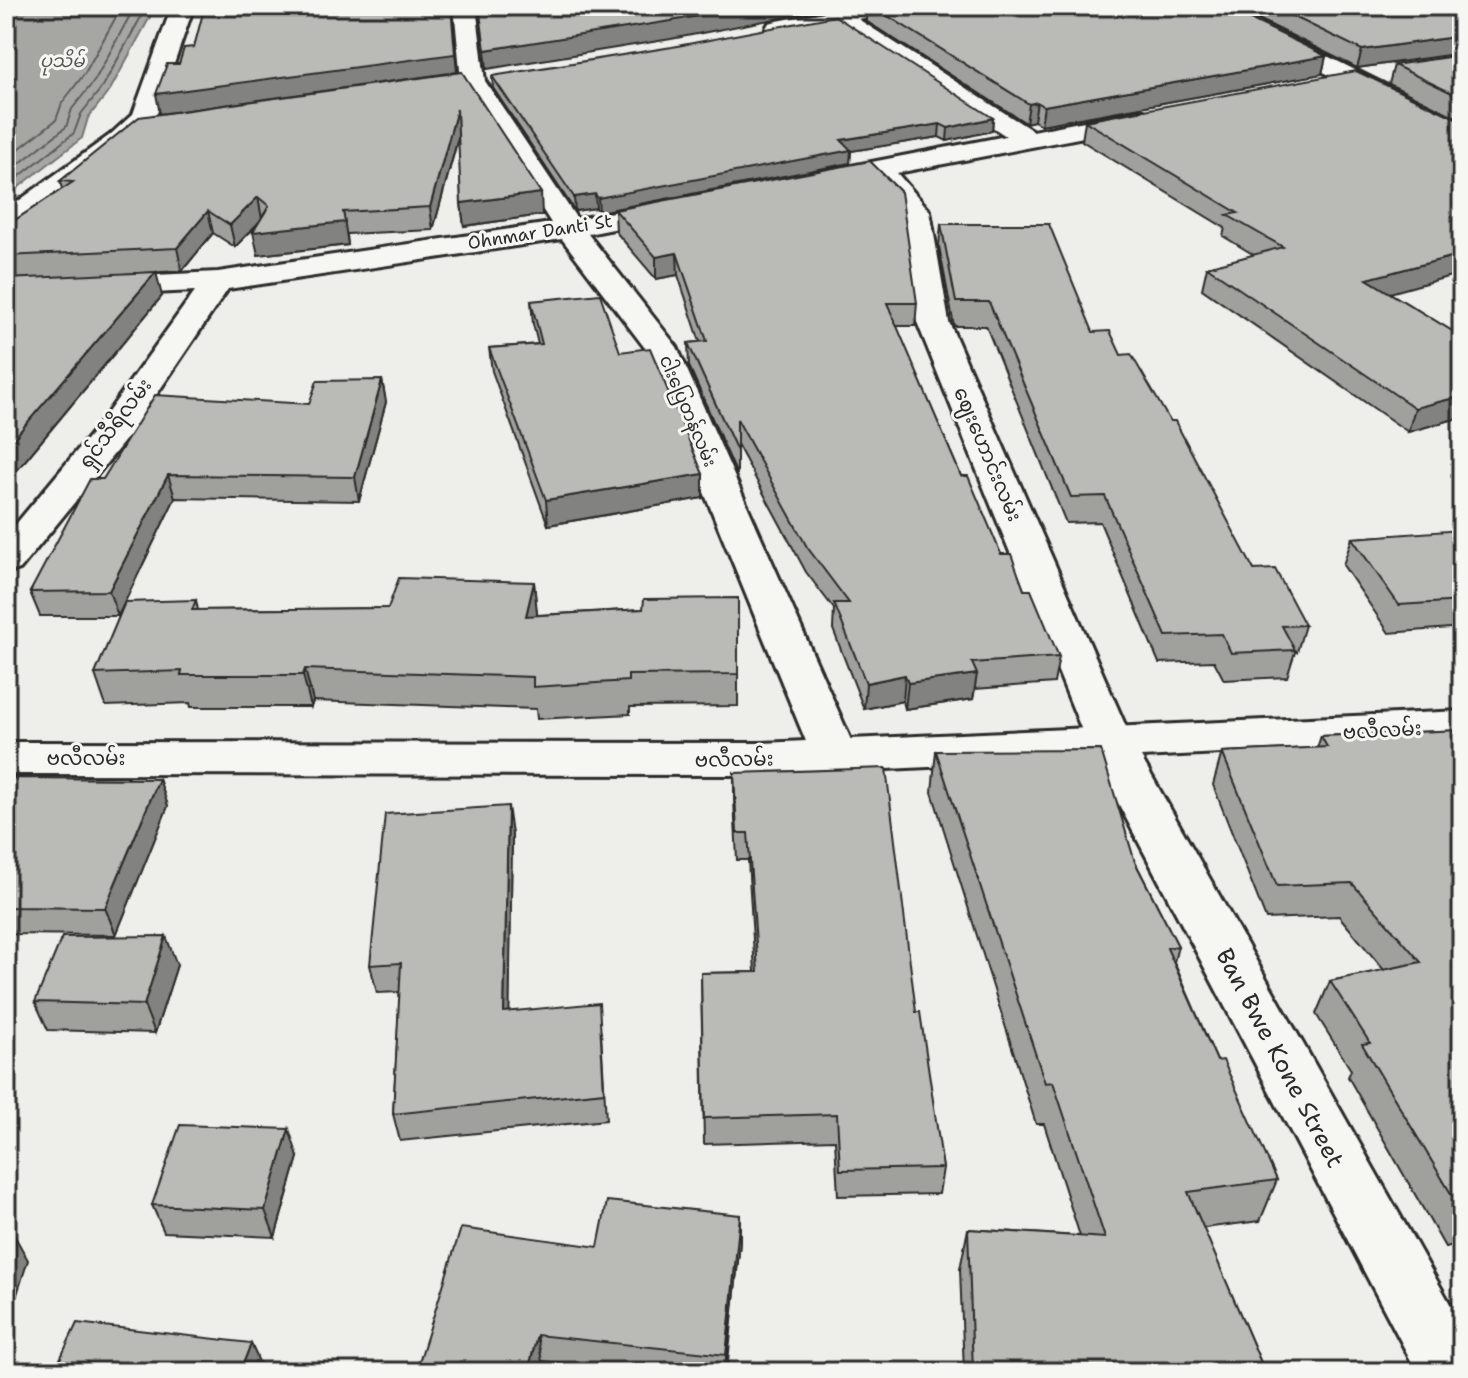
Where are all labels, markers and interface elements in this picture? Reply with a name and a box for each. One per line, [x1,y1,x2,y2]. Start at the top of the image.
water label: ပုသိမ် [40,48,86,76]
street label: Ohnmar Danti St [466,209,614,255]
street label: ငါးပြေတန်လမ်း [651,351,723,472]
street label: ရှင်သီရိလမ်း [72,372,160,476]
street label: ဈေးဟောင်းလမ်း [945,382,1029,526]
street label: ဗလီလမ်း [1342,714,1422,745]
street label: ဗလီလမ်း [47,744,126,771]
street label: ဗလီလမ်း [694,744,774,773]
street label: Ban Bwe Kone Street [1209,943,1351,1173]

